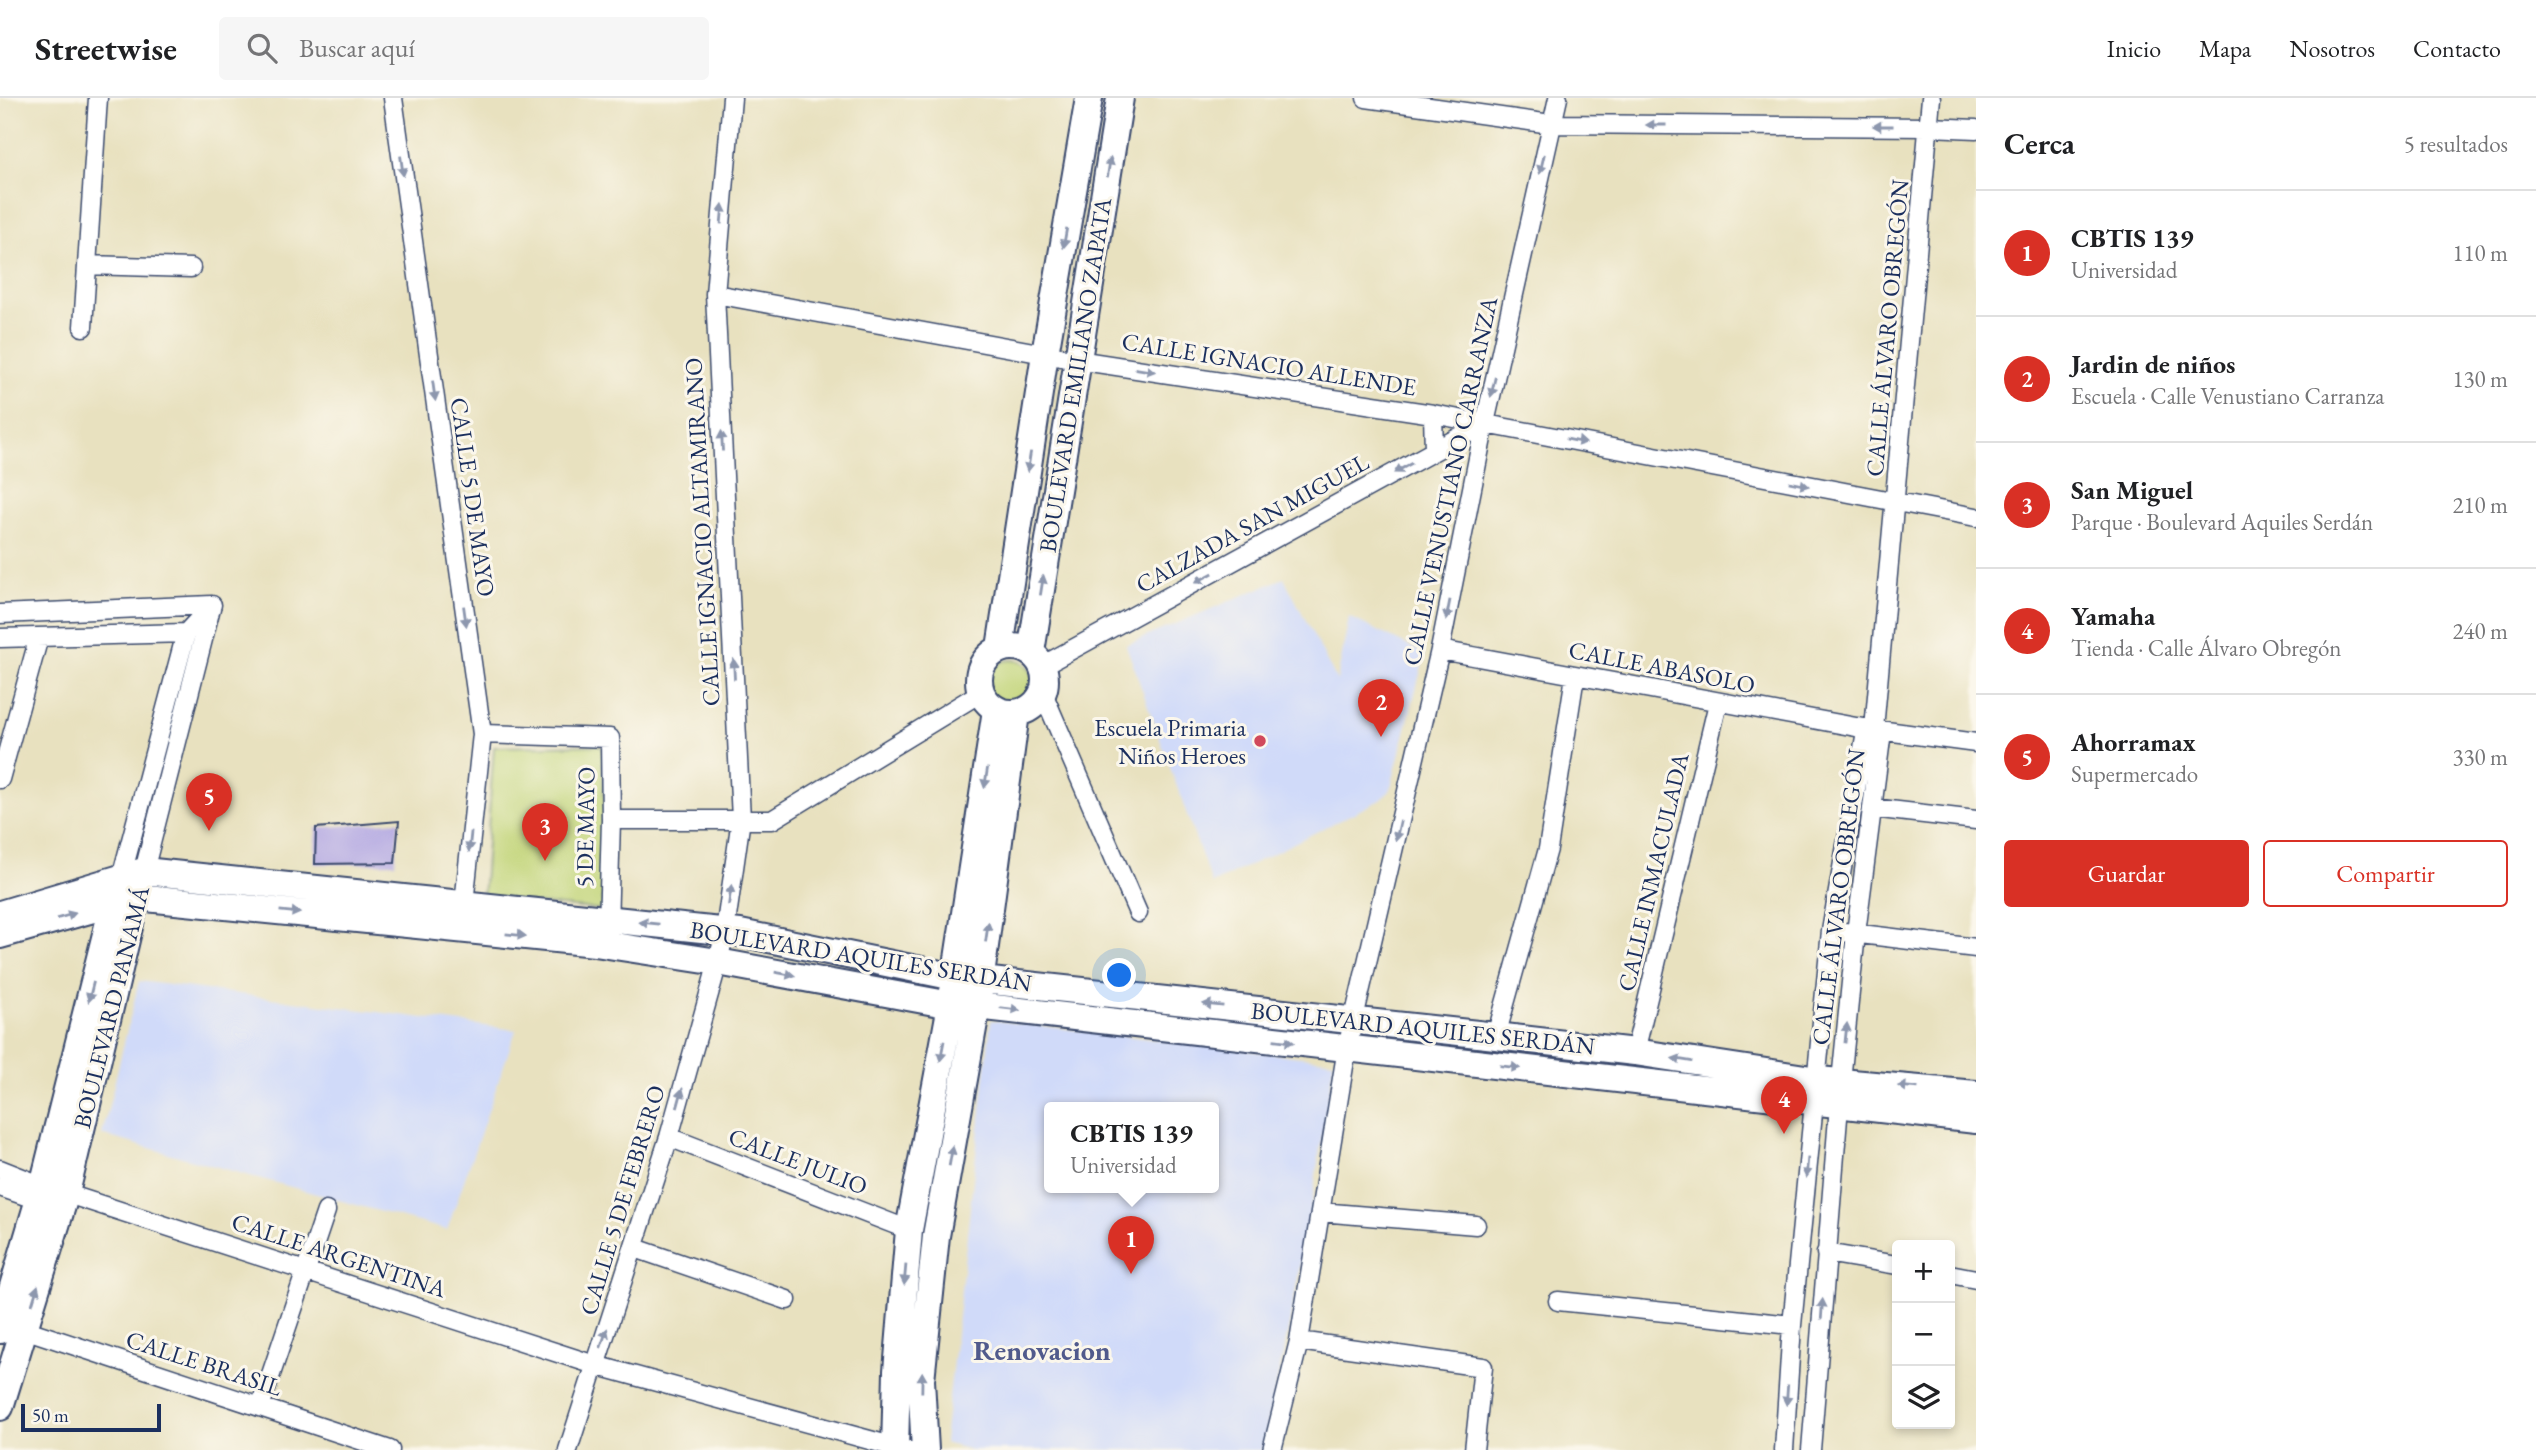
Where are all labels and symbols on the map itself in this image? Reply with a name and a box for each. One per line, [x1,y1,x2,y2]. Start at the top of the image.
one-way arrow [1645,119,1667,131]
one-way arrow [1872,120,1894,132]
one-way arrow [1537,154,1548,176]
one-way arrow [397,155,408,177]
one-way arrow [1104,156,1115,178]
street label: CALLE ÁLVARO OBREGÓN [1859,178,1915,478]
street label: BOULEVARD EMILIANO ZAPATA [1032,195,1118,555]
one-way arrow [717,203,728,225]
one-way arrow [1059,227,1070,249]
street label: CALLE VENUSTIANO CARRANZA [1396,293,1504,668]
street label: CALLE IGNACIO ALLENDE [1120,325,1418,403]
street label: CALLE IGNACIO ALTAMIRANO [677,357,727,707]
one-way arrow [1134,365,1156,376]
one-way arrow [1487,376,1498,398]
one-way arrow [428,380,439,402]
street label: CALLE 5 DE MAYO [444,395,502,599]
one-way arrow [716,430,727,452]
one-way arrow [1565,436,1587,447]
street label: CALZADA SAN MIGUEL [1130,446,1374,600]
one-way arrow [1023,451,1034,473]
one-way arrow [1394,462,1413,474]
one-way arrow [1788,479,1810,490]
one-way arrow [1194,572,1214,584]
one-way arrow [1037,574,1048,596]
one-way arrow [1443,599,1454,621]
one-way arrow [460,605,471,627]
street label: CALLE ABASOLO [1566,634,1758,700]
one-way arrow [728,657,739,679]
pin: 2 [1358,679,1404,737]
place label: Escuela Primaria Niños Heroes [1094,712,1246,771]
marker: Escuela Primaria Niños Heroes [1252,733,1268,749]
street label: CALLE ÁLVARO OBREGÓN [1804,747,1872,1047]
street label: CALLE INMACULADA [1610,749,1696,994]
street label: 5 DE MAYO [568,766,602,888]
one-way arrow [981,767,992,789]
pin: 5 [186,773,232,831]
pin: 3 [522,803,568,861]
one-way arrow [1392,820,1403,842]
one-way arrow [465,831,476,853]
street label: BOULEVARD PANAMÁ [66,882,156,1131]
one-way arrow [725,884,736,906]
one-way arrow [279,907,301,918]
one-way arrow [56,911,77,921]
street label: BOULEVARD AQUILES SERDÁN [688,914,1034,998]
one-way arrow [638,918,660,929]
one-way arrow [982,921,993,943]
one-way arrow [505,930,527,941]
your location [1102,958,1136,992]
one-way arrow [774,969,796,980]
one-way arrow [85,981,96,1003]
street label: BOULEVARD AQUILES SERDÁN [1249,995,1597,1061]
one-way arrow [1202,999,1224,1010]
one-way arrow [999,1004,1021,1015]
one-way arrow [1840,1022,1851,1044]
one-way arrow [1273,1036,1295,1047]
one-way arrow [937,1040,948,1062]
one-way arrow [1671,1054,1693,1065]
one-way arrow [1499,1062,1521,1073]
pin: 4 [1761,1076,1807,1134]
street label: CALLE 5 DE FEBRERO [572,1081,672,1319]
one-way arrow [1897,1082,1919,1093]
one-way arrow [676,1087,686,1108]
street label: CALLE JULIO [724,1120,872,1202]
one-way arrow [945,1145,956,1167]
one-way arrow [1801,1157,1812,1179]
street label: CALLE ARGENTINA [228,1206,451,1304]
pin: 1 [1108,1216,1154,1274]
one-way arrow [899,1264,910,1286]
one-way arrow [31,1285,41,1306]
one-way arrow [1817,1297,1828,1319]
street label: CALLE BRASIL [122,1323,286,1403]
one-way arrow [599,1328,610,1349]
district label: Renovacion [973,1332,1111,1368]
one-way arrow [916,1371,928,1393]
one-way arrow [1782,1384,1793,1406]
scale bar [21,1401,161,1433]

